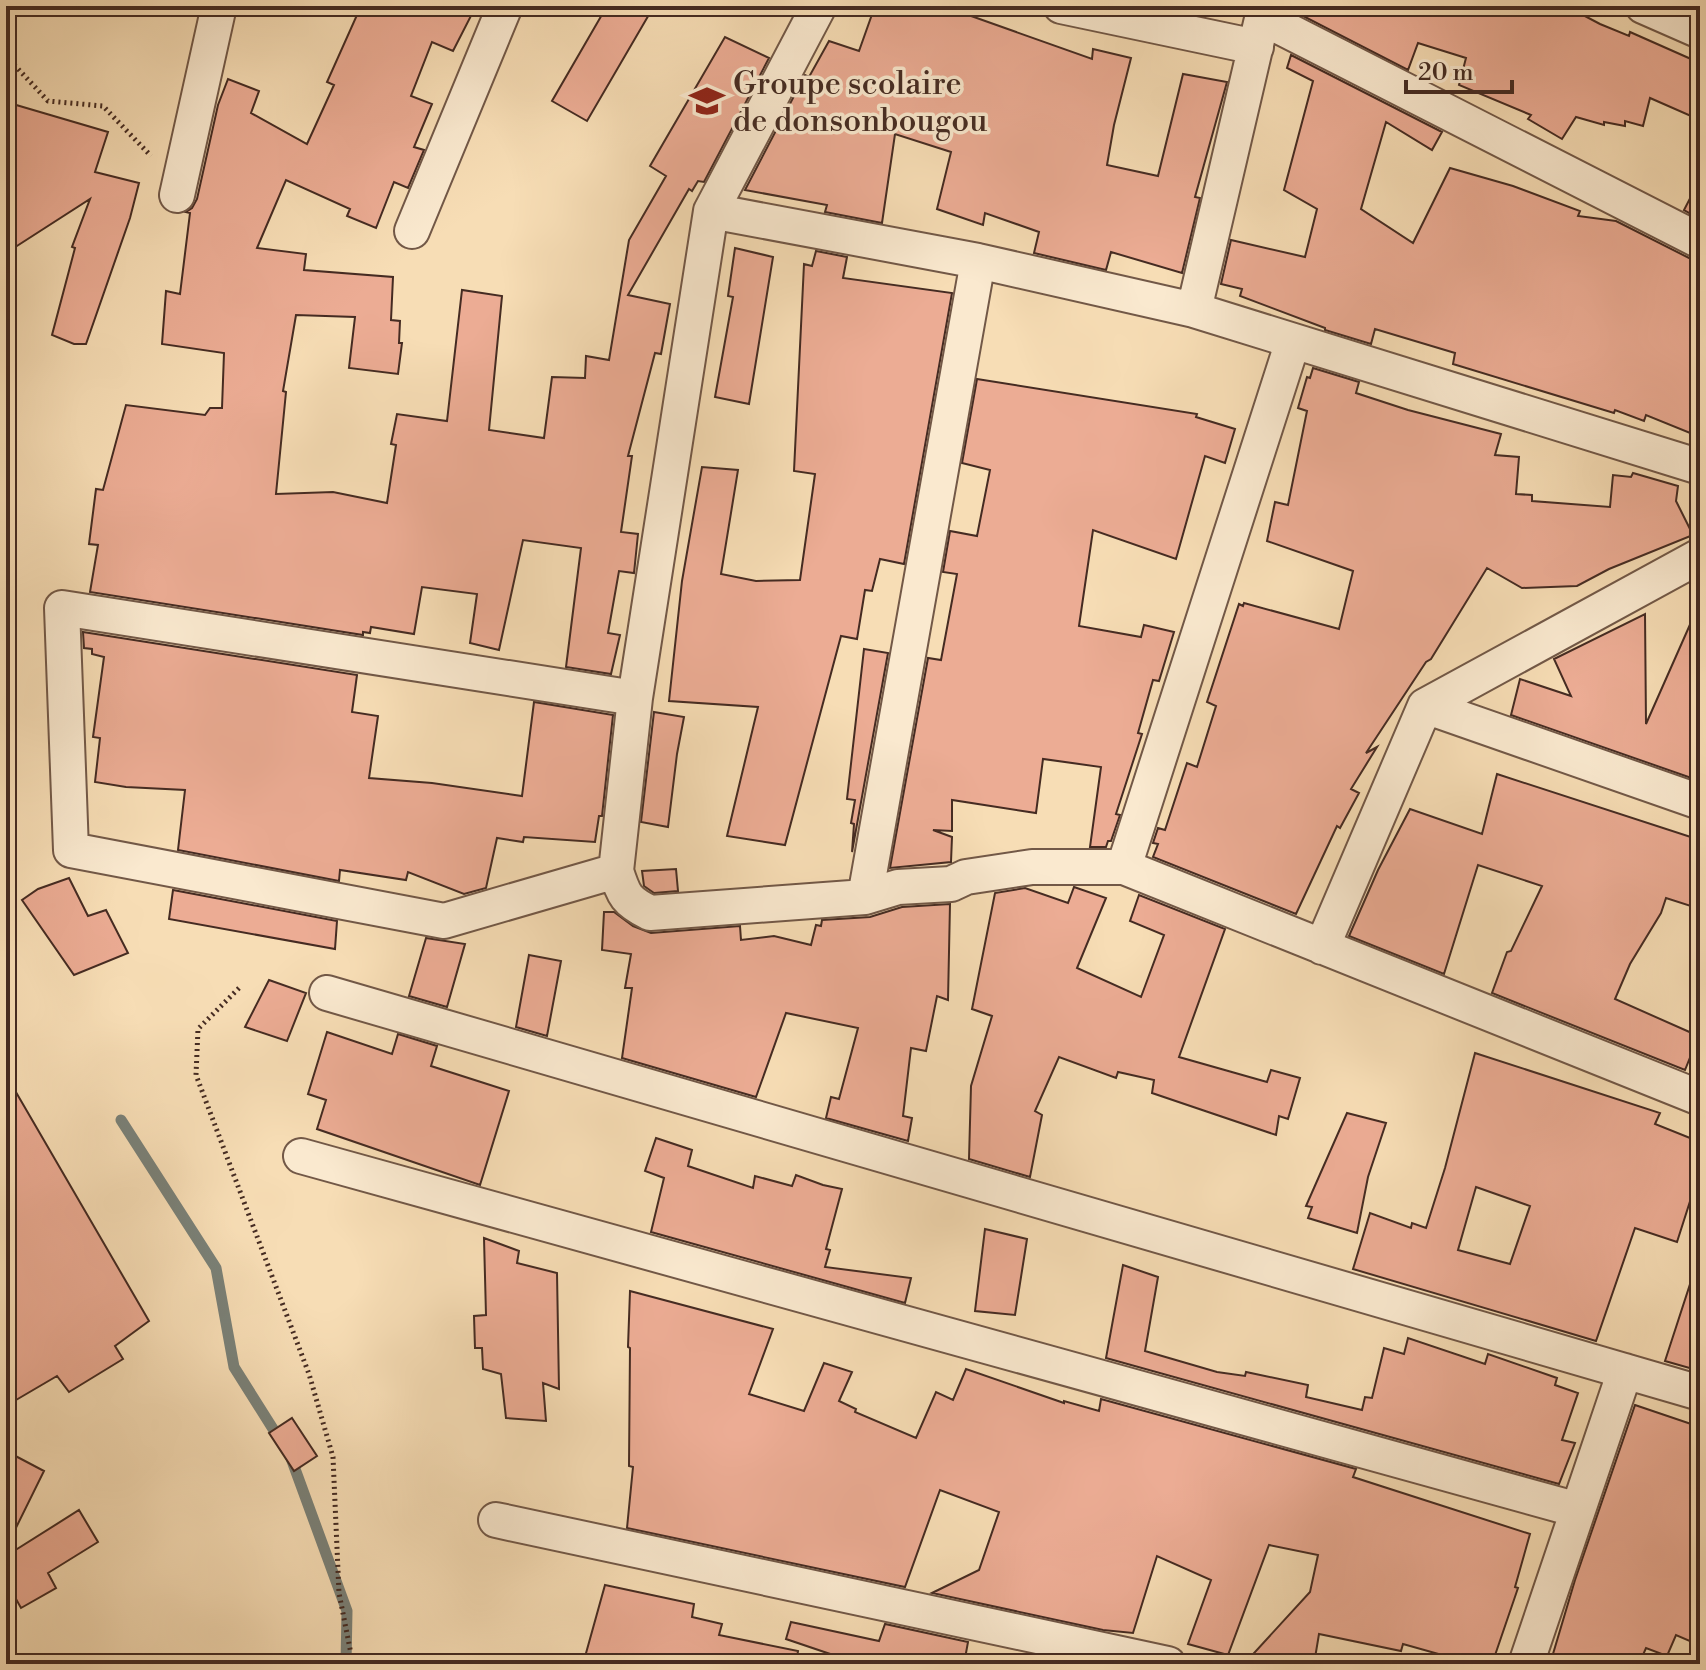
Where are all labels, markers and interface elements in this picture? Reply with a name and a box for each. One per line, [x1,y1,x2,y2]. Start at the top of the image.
scale bar [1406,44,1512,94]
text: 20 m [1418,58,1474,88]
place label: Groupe scolaire de donsonbougou [733,64,988,141]
school or university icon: Groupe scolaire de donsonbougou [688,82,726,120]

